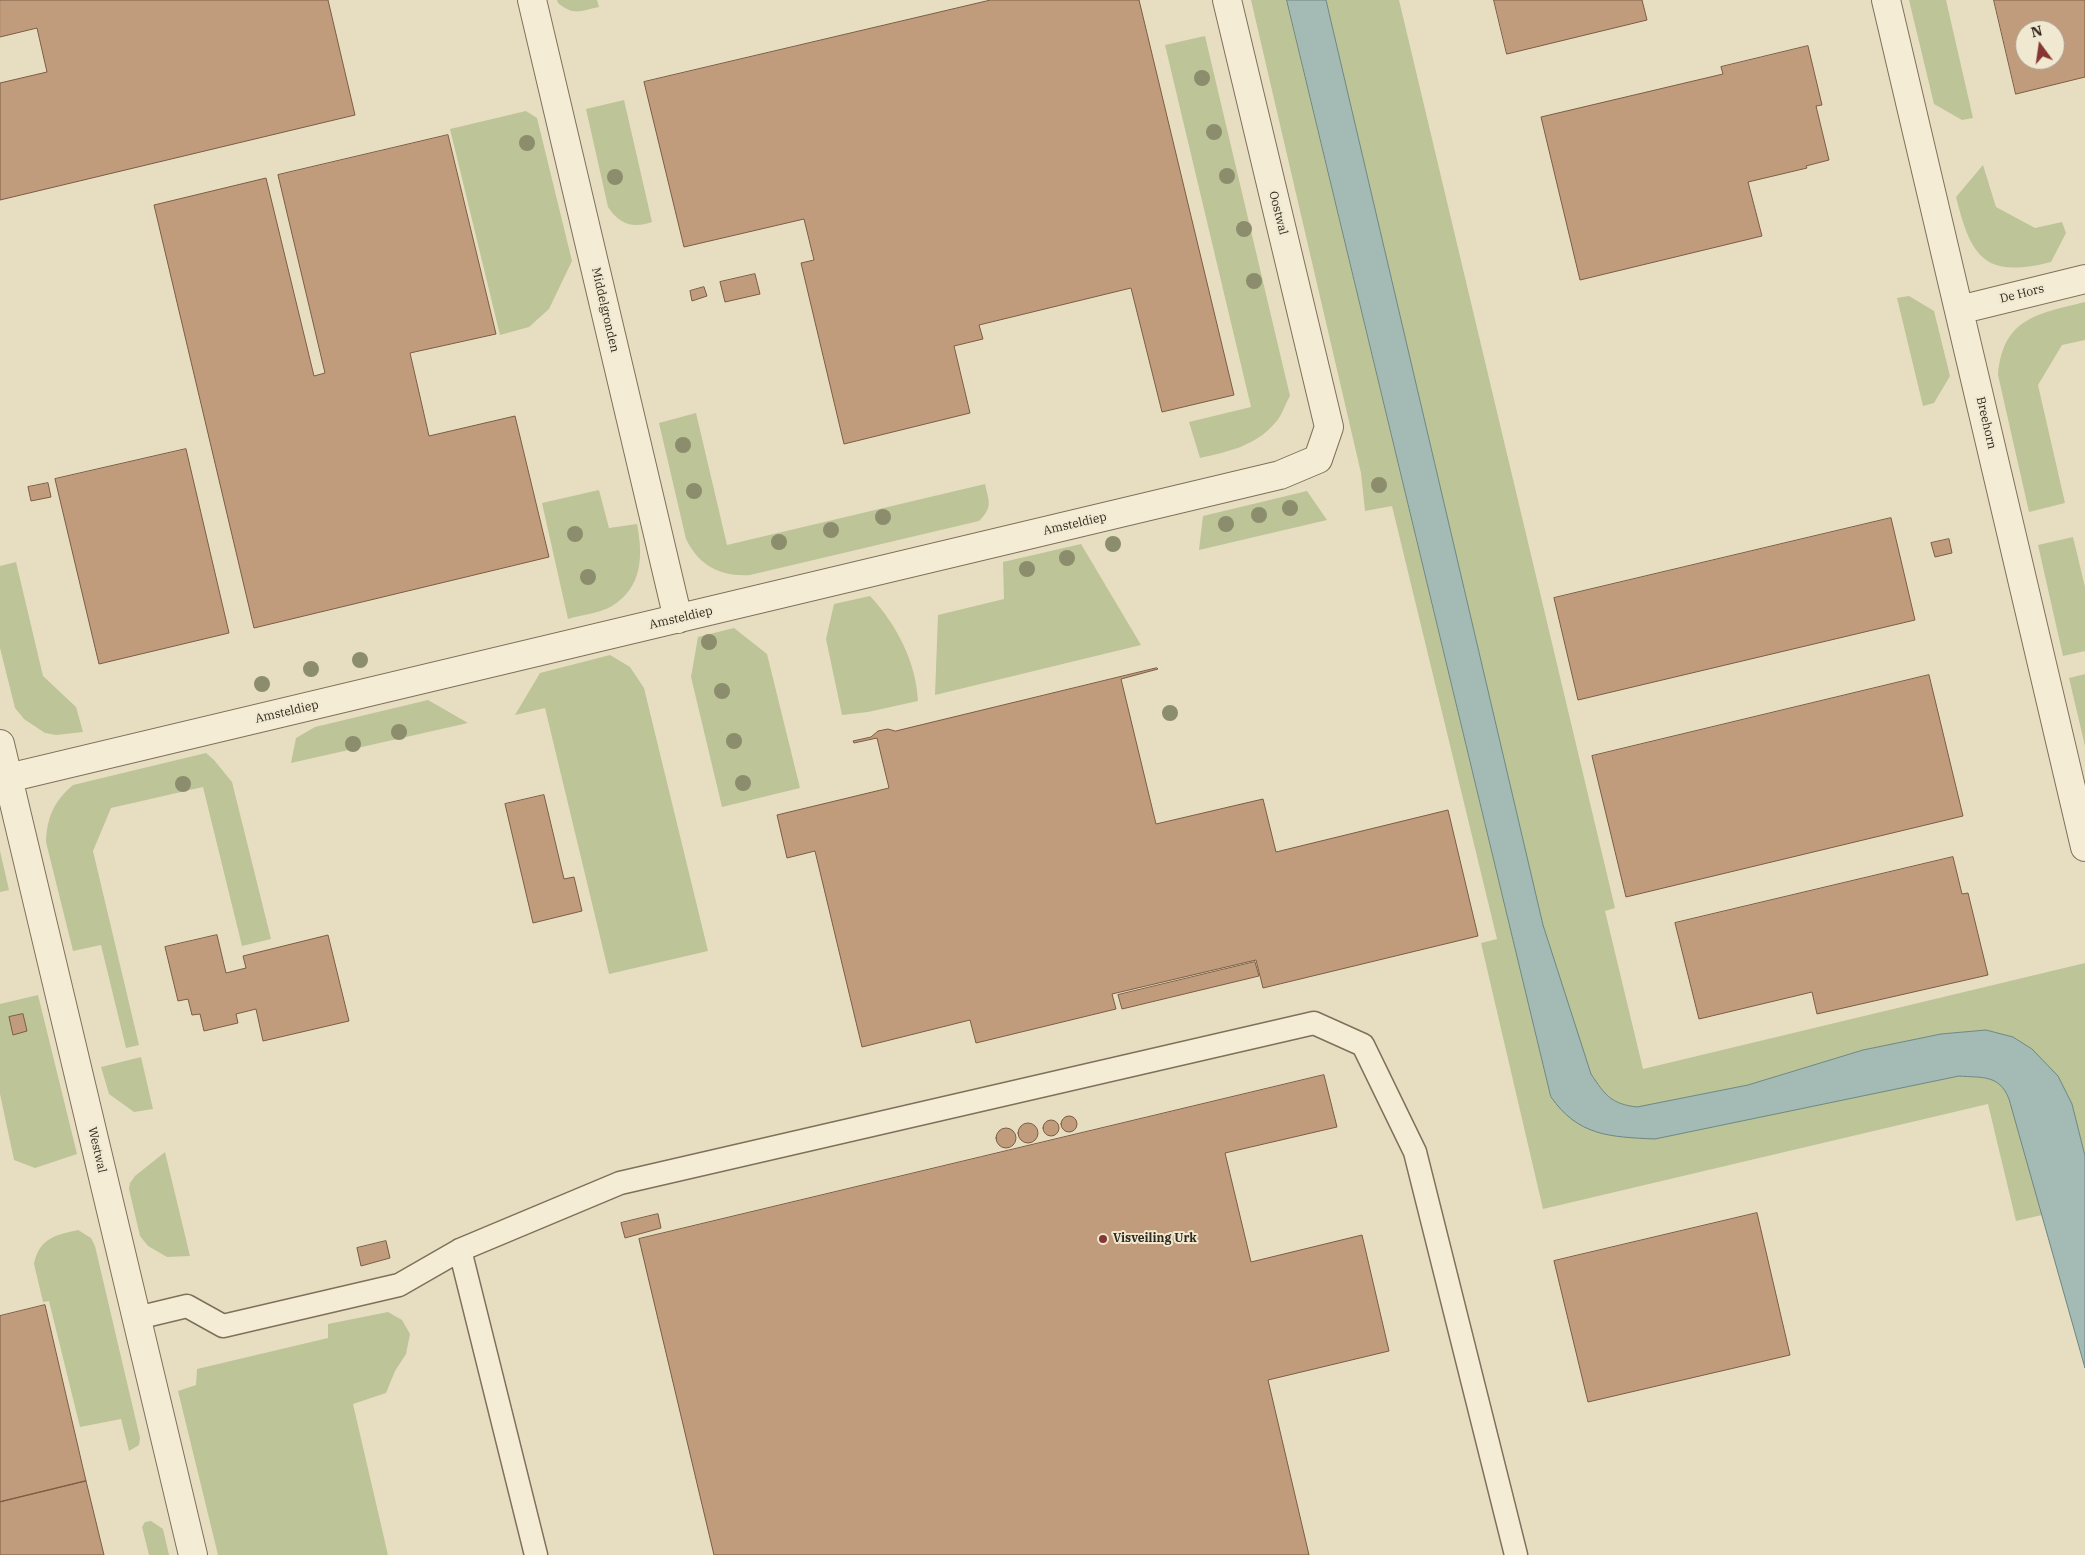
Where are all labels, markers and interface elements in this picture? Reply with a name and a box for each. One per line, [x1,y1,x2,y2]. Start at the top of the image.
north arrow [2015,20,2065,70]
text: N [2029,21,2044,41]
street label: Oostwal [1266,190,1290,236]
street label: Middelgronden [588,266,622,354]
street label: De Hors [1998,282,2046,306]
street label: Breehorn [1973,395,1999,451]
street label: Amsteldiep [1042,510,1108,538]
street label: Amsteldiep [648,604,714,632]
street label: Amsteldiep [254,698,320,726]
street label: Westwal [85,1126,109,1174]
place label: Visveiling Urk [1113,1232,1197,1246]
marker: Visveiling Urk [1097,1233,1109,1245]

